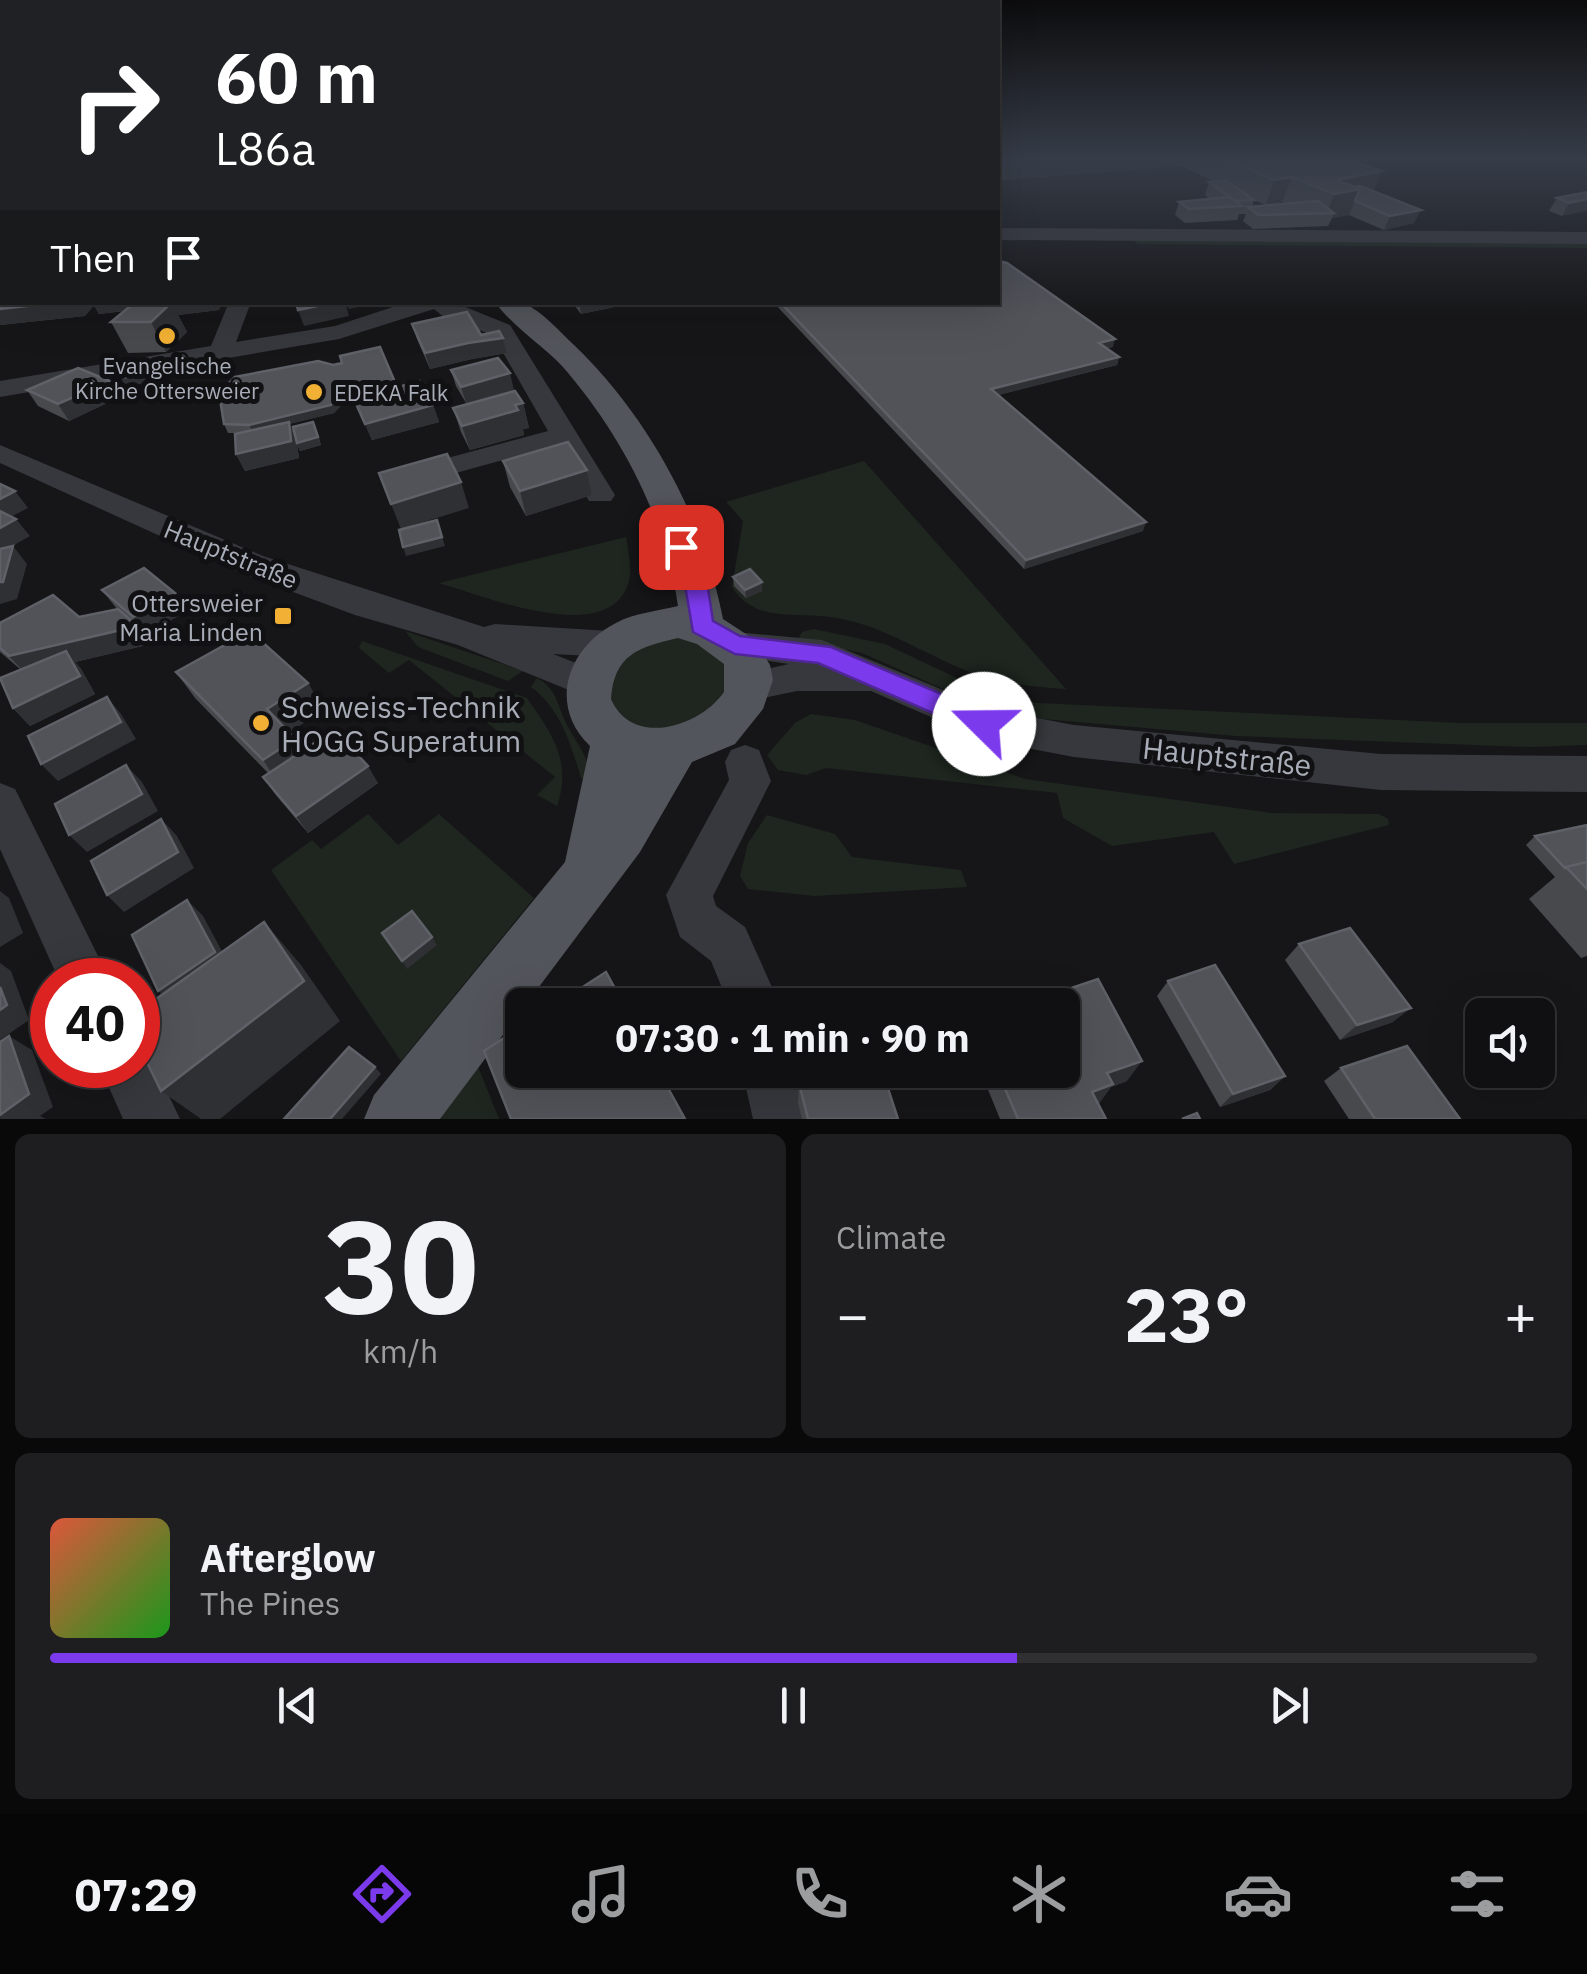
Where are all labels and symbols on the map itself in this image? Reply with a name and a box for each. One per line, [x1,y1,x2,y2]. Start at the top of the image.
marker: Evangelische Kirche Ottersweier [156,325,178,347]
place label: Evangelische Kirche Ottersweier [75,351,259,405]
place label: EDEKA Falk [334,378,449,407]
marker: EDEKA Falk [303,381,325,403]
pin [639,505,724,590]
street label: Hauptstraße [159,512,303,596]
place label: Ottersweier Maria Linden [119,586,263,648]
marker: Ottersweier Maria Linden [272,605,294,627]
position arrow [932,672,1036,776]
place label: Schweiss-Technik HOGG Superatum [281,687,521,760]
marker: Schweiss-Technik HOGG Superatum [250,712,272,734]
street label: Hauptstraße [1141,728,1313,784]
speed limit sign: 40 [30,958,160,1088]

